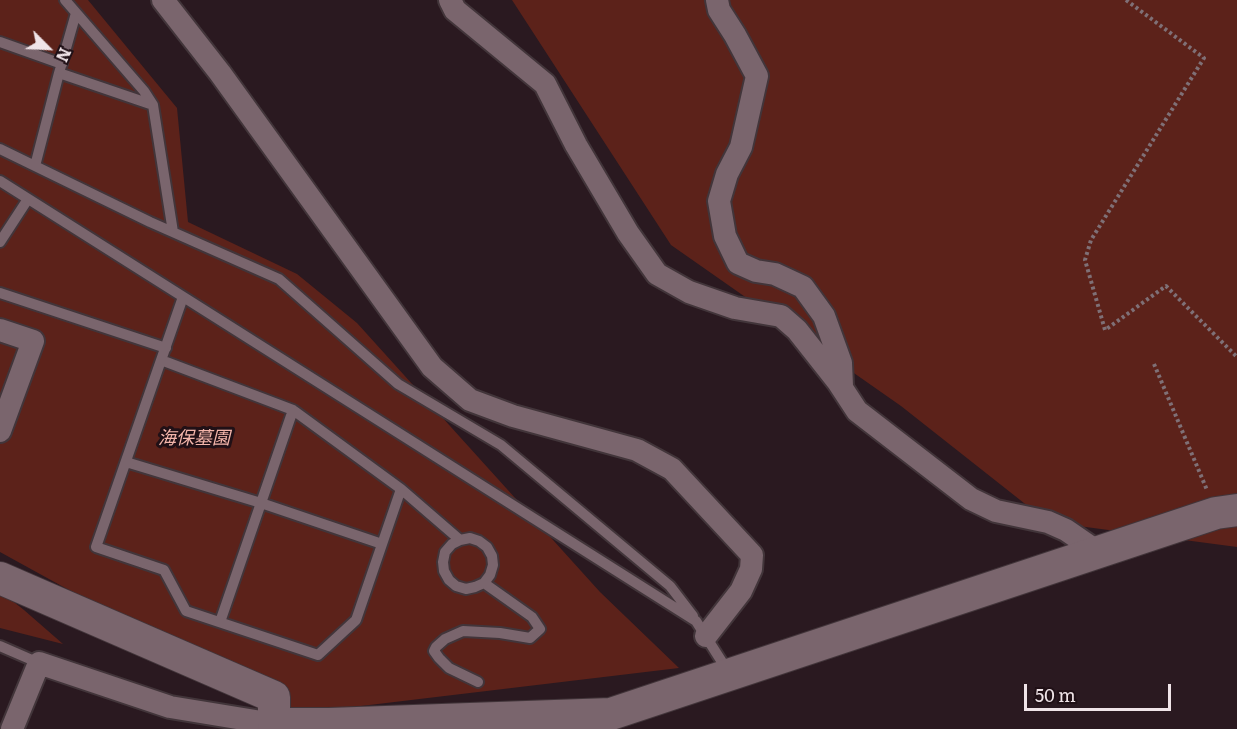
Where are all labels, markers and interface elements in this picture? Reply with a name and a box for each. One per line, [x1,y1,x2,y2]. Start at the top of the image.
north arrow [18,18,78,78]
text: N [51,44,78,66]
park label: 海保墓園 [158,428,230,450]
scale bar [1027,672,1174,710]
text: 50 m [1035,681,1076,708]

